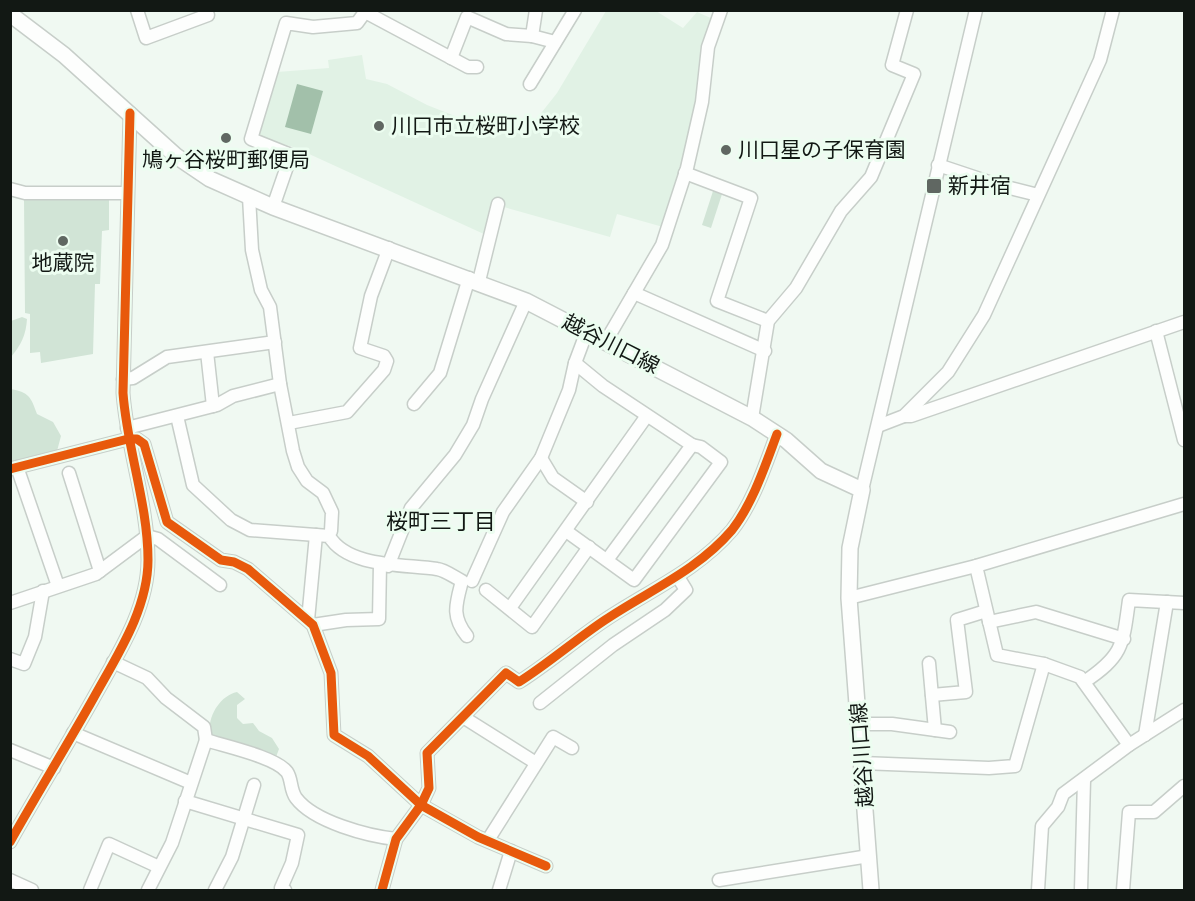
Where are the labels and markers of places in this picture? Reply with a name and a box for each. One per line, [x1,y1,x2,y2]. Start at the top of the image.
place label: 川口市立桜町小学校 [391,111,580,143]
marker: 川口市立桜町小学校 [372,119,386,133]
marker: 鳩ヶ谷桜町郵便局 [219,131,233,145]
place label: 川口星の子保育園 [738,135,906,167]
marker: 川口星の子保育園 [719,143,733,157]
place label: 鳩ヶ谷桜町郵便局 [142,145,310,177]
place label: 新井宿 [948,171,1011,203]
marker: 新井宿 [925,177,943,195]
marker: 地蔵院 [56,234,70,248]
place label: 地蔵院 [32,248,95,280]

